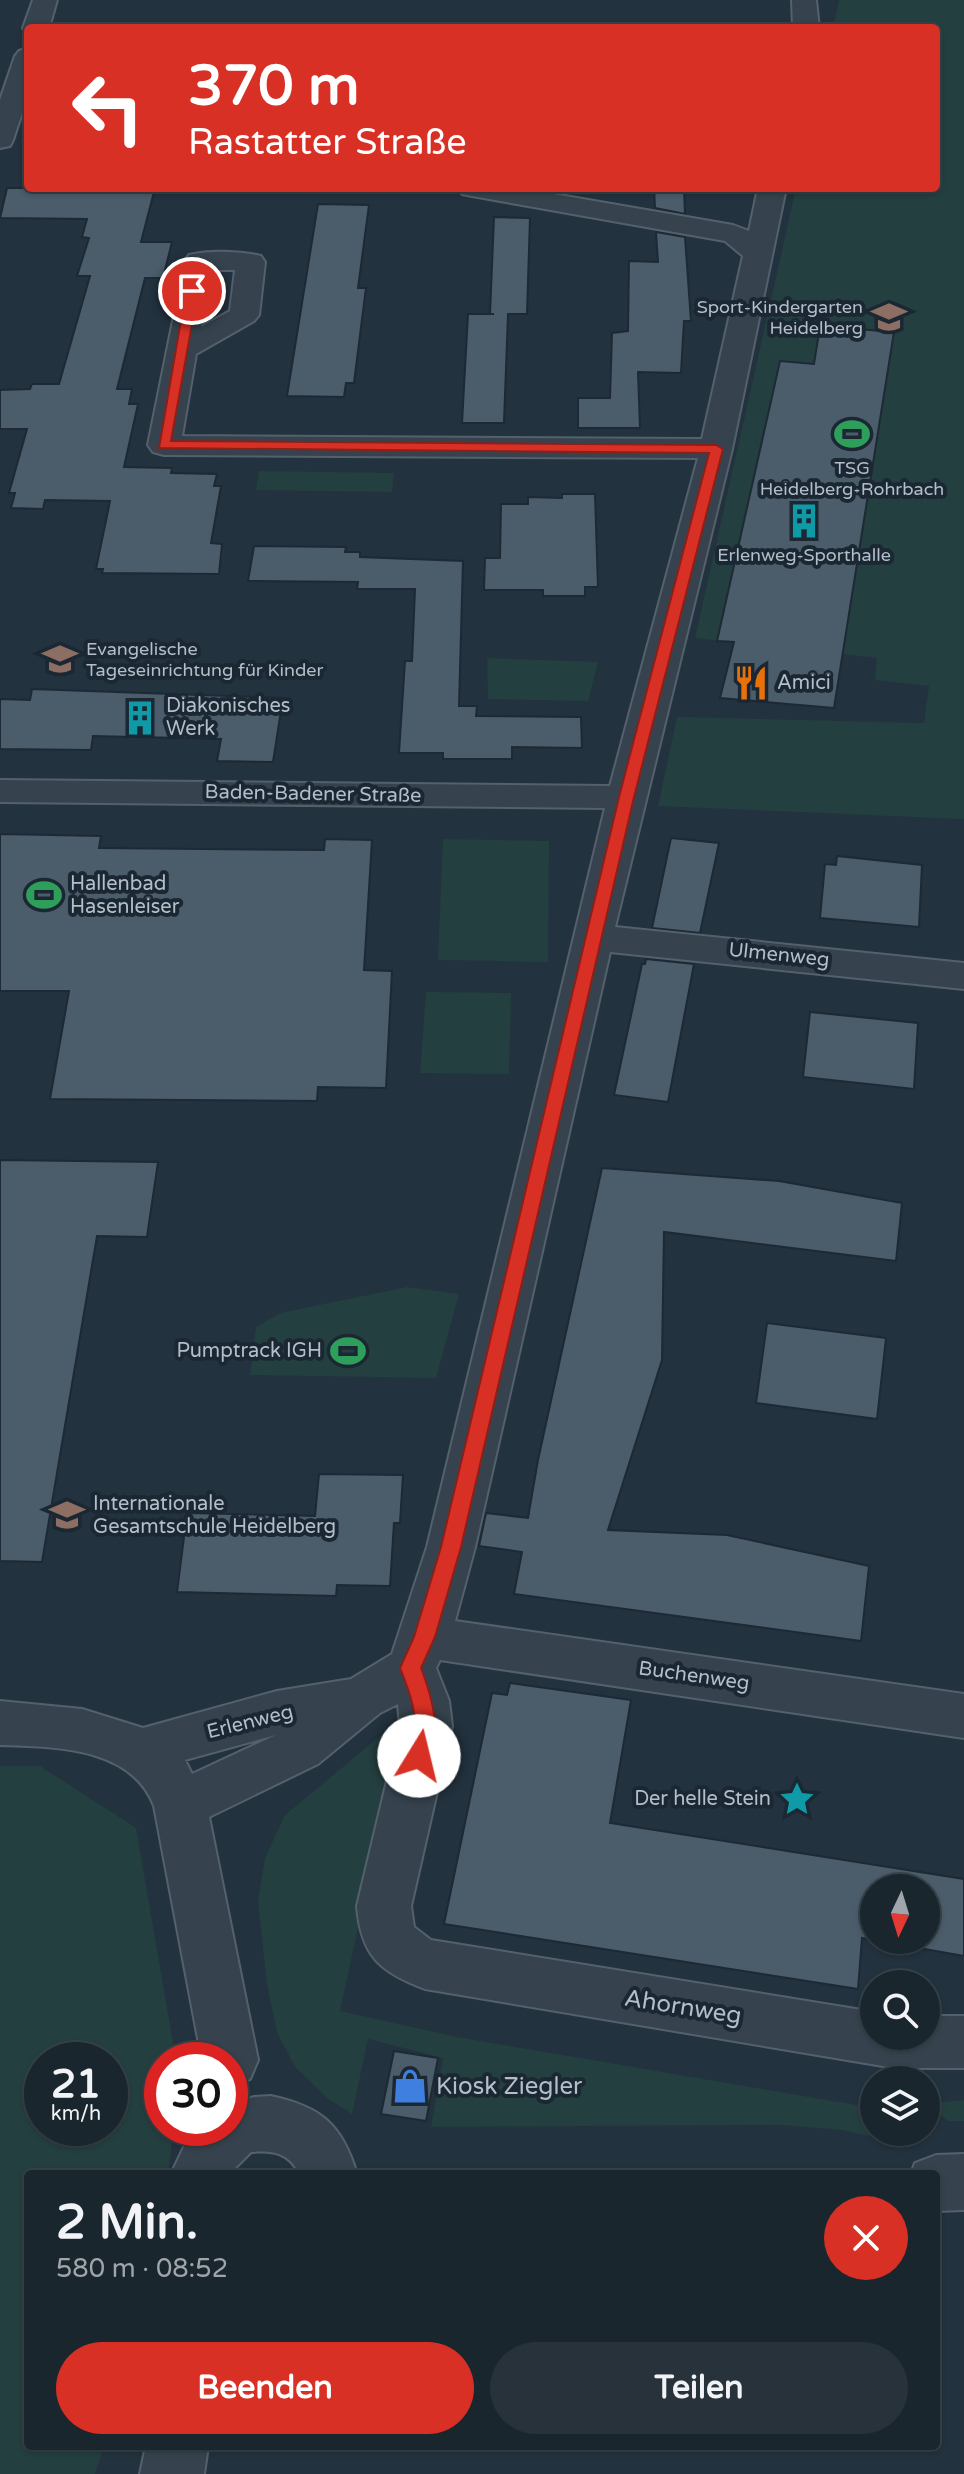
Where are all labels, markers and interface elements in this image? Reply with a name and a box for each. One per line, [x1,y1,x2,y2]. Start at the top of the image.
text: 370 m [188,53,359,120]
icon: left [56,56,160,160]
text: Rastatter Straße [188,121,467,164]
pin [158,257,226,325]
icon: arrive [170,269,214,313]
place label: Sport-Kindergarten Heidelberg [697,296,863,339]
school or university icon: Sport-Kindergarten Heidelberg [870,298,908,336]
sports icon: TSG Heidelberg-Rohrbach [833,415,871,453]
place label: TSG Heidelberg-Rohrbach [760,457,944,500]
building icon: Erlenweg-Sporthalle [785,502,823,540]
place label: Erlenweg-Sporthalle [717,544,891,566]
place label: Evangelische Tageseinrichtung für Kinder [86,638,323,681]
school or university icon: Evangelische Tageseinrichtung für Kinder [41,640,79,678]
restaurant icon: Amici [732,664,770,702]
place label: Amici [777,671,831,695]
place label: Diakonisches Werk [166,694,290,741]
building icon: Diakonisches Werk [121,699,159,737]
street label: Baden-Badener Straße [204,780,422,808]
place label: Hallenbad Hasenleiser [70,872,180,919]
sports icon: Hallenbad Hasenleiser [25,876,63,914]
street label: Ulmenweg [727,938,831,972]
sports icon: Pumptrack IGH [329,1332,367,1370]
place label: Pumptrack IGH [176,1339,322,1363]
place label: Internationale Gesamtschule Heidelberg [93,1492,336,1539]
school or university icon: Internationale Gesamtschule Heidelberg [48,1496,86,1534]
street label: Buchenweg [637,1656,751,1696]
street label: Erlenweg [204,1700,296,1744]
position arrow [377,1714,461,1798]
place icon: Der helle Stein [778,1780,816,1818]
place label: Der helle Stein [634,1787,771,1811]
north arrow [860,1874,940,1954]
map controls [860,1874,940,2146]
button: search [860,1970,940,2050]
street label: Ahornweg [622,1983,744,2031]
speed limit sign: 30 [144,2042,248,2146]
text: 21 [51,2060,101,2108]
button: layers [860,2066,940,2146]
shop icon: Kiosk Ziegler [391,2067,429,2105]
place label: Kiosk Ziegler [436,2072,583,2101]
text: km/h [51,2102,101,2126]
text: 2 Min. [56,2194,198,2252]
button: close [824,2196,908,2280]
text: 580 m · 08:52 [56,2253,228,2284]
button: Beenden [56,2342,474,2434]
button: Teilen [490,2342,908,2434]

